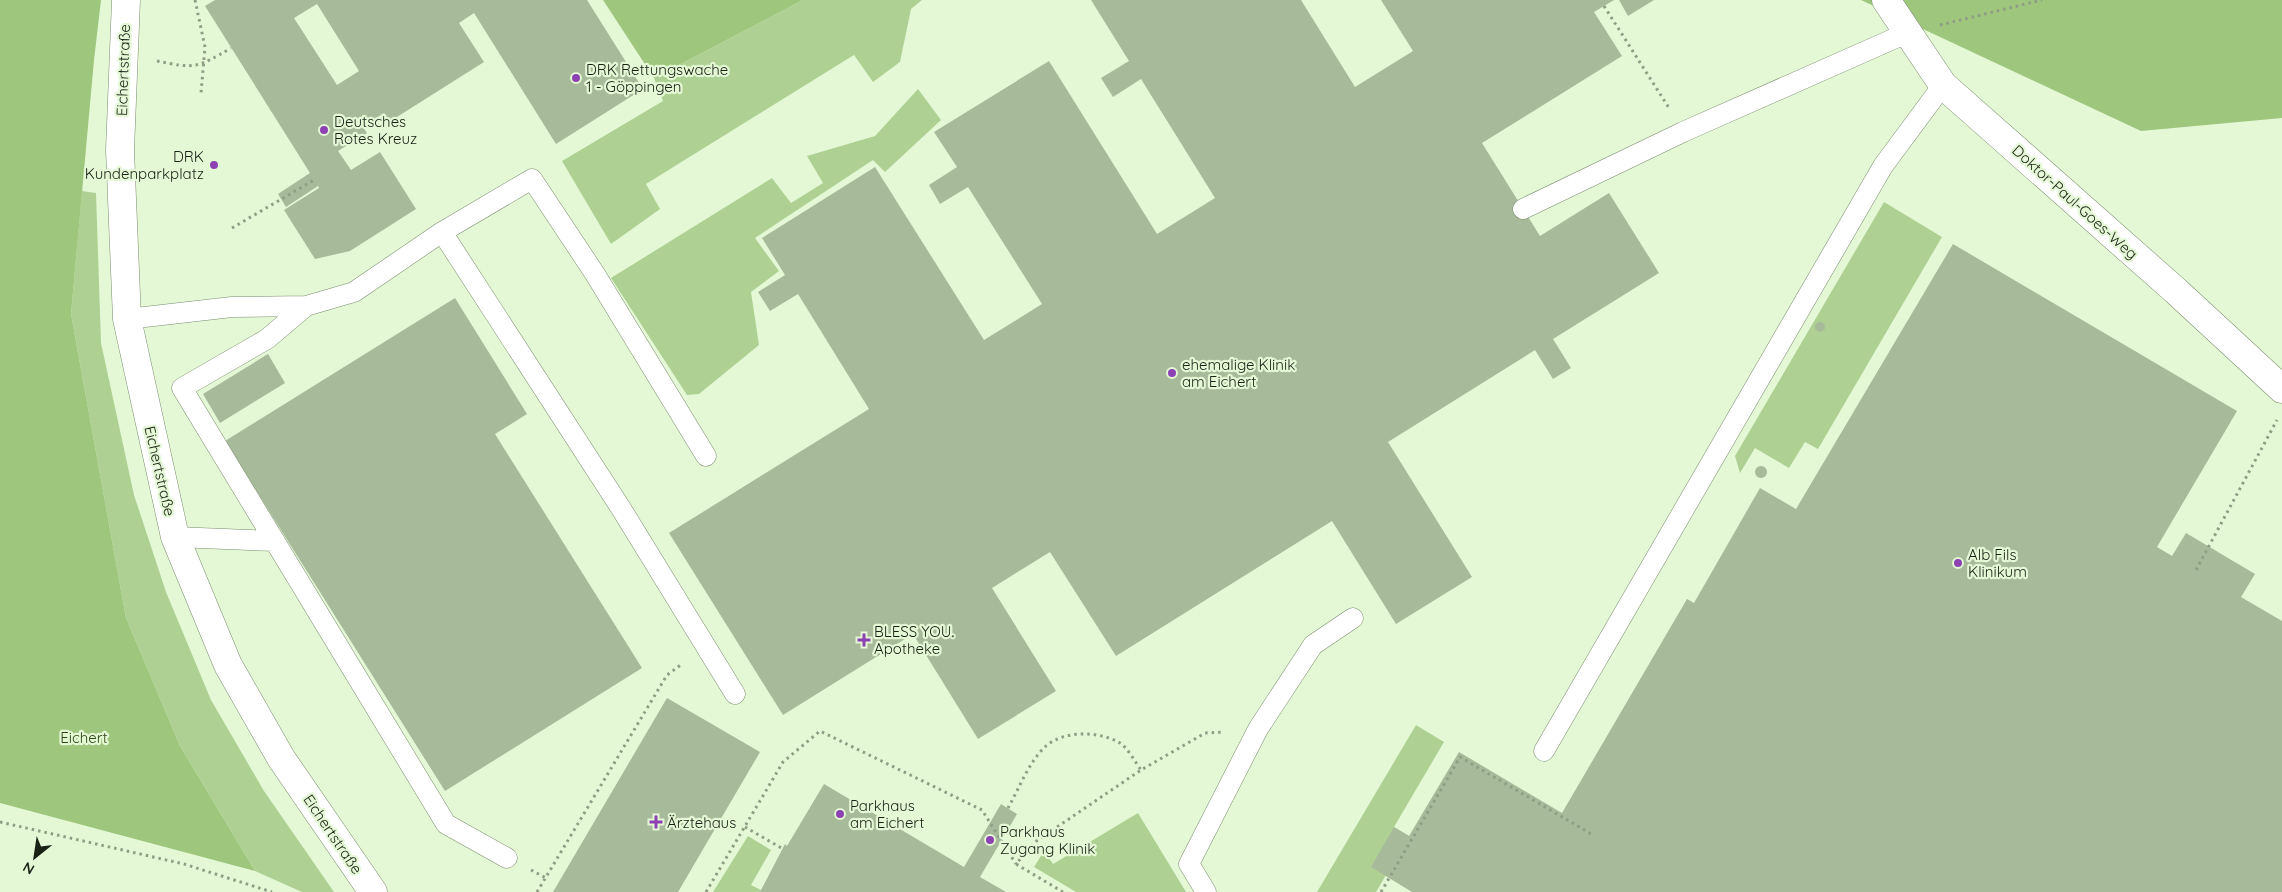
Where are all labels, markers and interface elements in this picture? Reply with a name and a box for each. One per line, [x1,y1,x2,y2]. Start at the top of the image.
street label: Eichertstraße [112,24,134,116]
place label: DRK Rettungswache 1 - Göppingen [586,60,728,96]
marker: DRK Rettungswache 1 - Göppingen [570,72,582,84]
place label: Deutsches Rotes Kreuz [334,112,417,148]
marker: Deutsches Rotes Kreuz [318,124,330,136]
street label: Doktor-Paul-Goes-Weg [2008,141,2142,263]
place label: DRK Kundenparkplatz [85,147,204,183]
marker: DRK Kundenparkplatz [208,159,220,171]
place label: ehemalige Klinik am Eichert [1182,355,1295,391]
marker: ehemalige Klinik am Eichert [1166,367,1178,379]
street label: Eichertstraße [140,424,180,518]
place label: Alb Fils Klinikum [1968,545,2027,581]
marker: Alb Fils Klinikum [1952,557,1964,569]
place label: BLESS YOU. Apotheke [874,622,954,658]
marker: BLESS YOU. Apotheke [858,634,870,646]
park label: Eichert [60,728,108,747]
street label: Eichertstraße [299,791,367,877]
place label: Parkhaus am Eichert [850,796,924,832]
marker: Parkhaus am Eichert [834,808,846,820]
place label: Ärztehaus [667,813,736,832]
marker: Ärztehaus [649,815,663,829]
place label: Parkhaus Zugang Klinik [1000,822,1095,858]
north arrow [10,832,60,882]
marker: Parkhaus Zugang Klinik [984,834,996,846]
text: N [20,858,37,879]

